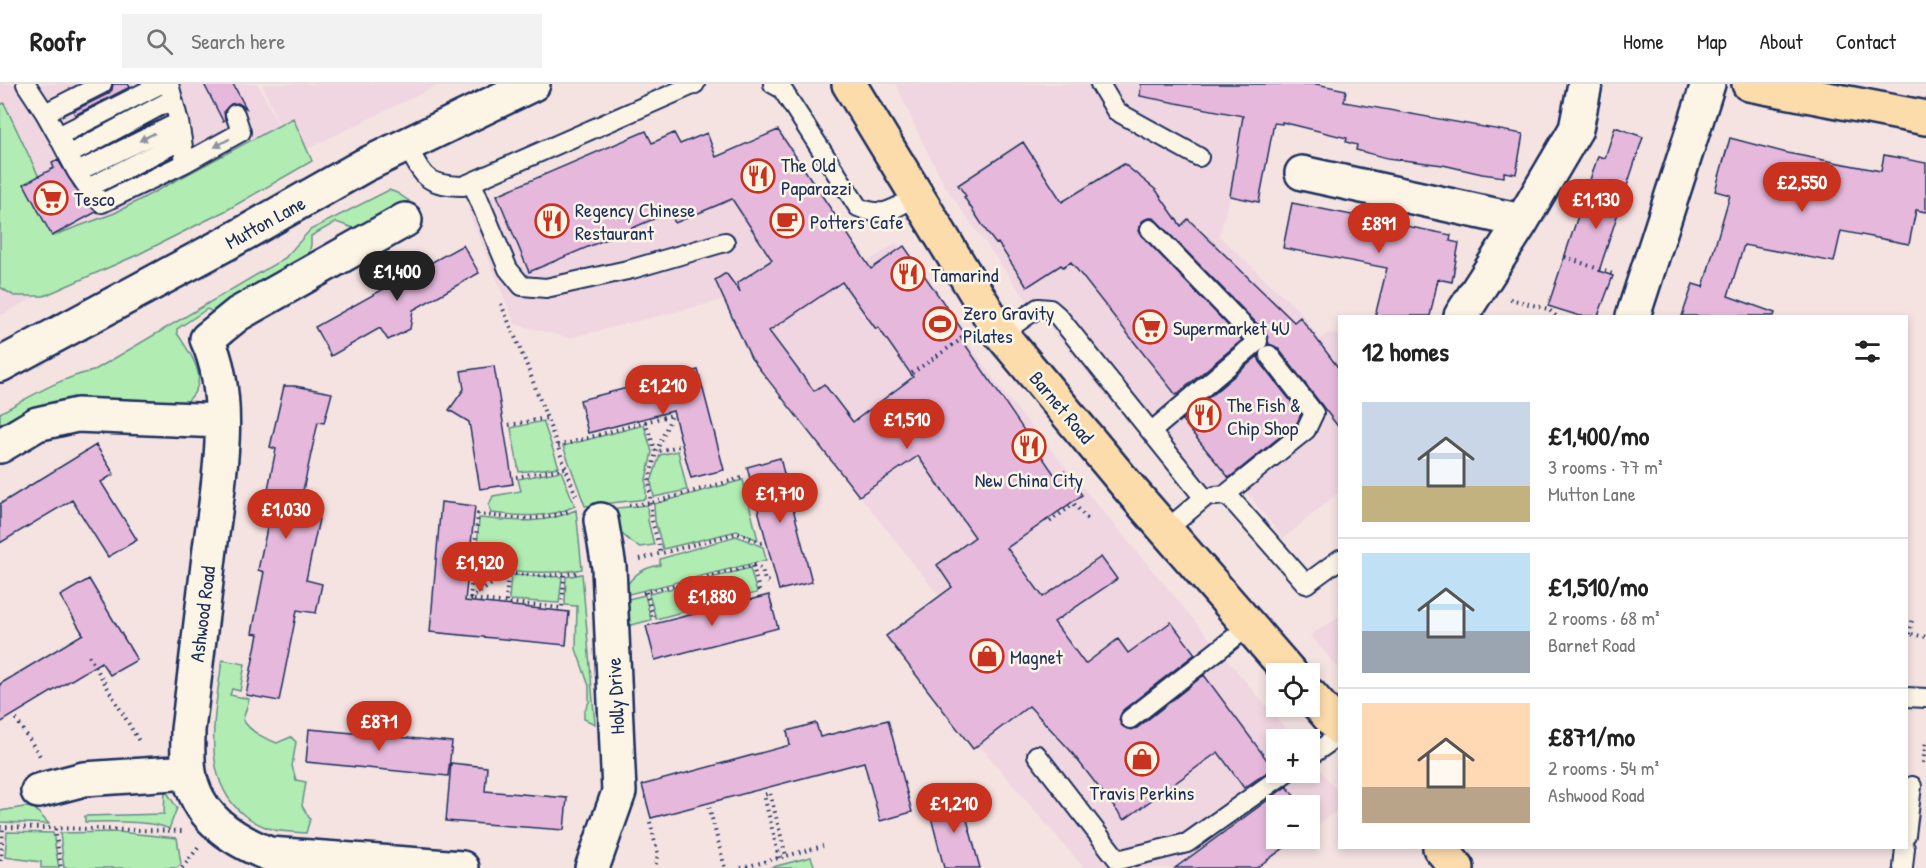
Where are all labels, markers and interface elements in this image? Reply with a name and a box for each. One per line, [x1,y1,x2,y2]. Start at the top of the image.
search box [122,14,542,68]
text: Roofr [30,22,86,60]
icon: search [143,25,176,58]
text: Search here [191,26,285,56]
text: Home [1623,27,1664,56]
text: Map [1697,27,1727,56]
text: About [1760,27,1803,56]
text: Contact [1836,27,1896,56]
one-way arrow [139,133,156,142]
one-way arrow [213,138,230,148]
place label: The Old Paparazzi [781,151,852,201]
restaurant icon: The Old Paparazzi [740,158,776,194]
pin: £2,550 [1753,162,1851,213]
text: £2,550 [1777,168,1827,195]
pin: £1,130 [1547,179,1645,230]
supermarket icon: Tesco [33,180,69,216]
place label: Tesco [74,185,115,212]
text: £1,130 [1572,185,1620,212]
street label: Mutton Lane [220,189,310,255]
place label: Regency Chinese Restaurant [575,196,695,246]
restaurant icon: Regency Chinese Restaurant [534,203,570,239]
cafe icon: Potters Cafe [769,203,805,239]
pin: £891 [1343,203,1415,254]
place label: Potters Cafe [810,208,903,235]
text: £891 [1362,209,1396,236]
pin: £1,400 [348,251,446,302]
restaurant icon: Tamarind [890,256,926,292]
text: £1,400 [373,257,421,284]
place label: Tamarind [931,261,999,288]
place label: Zero Gravity Pilates [963,299,1054,349]
sports icon: Zero Gravity Pilates [922,306,958,342]
supermarket icon: Supermarket 4U [1132,309,1168,345]
place label: Supermarket 4U [1173,314,1290,341]
text: 12 homes [1362,334,1449,369]
icon: filters [1851,335,1884,368]
pin: £1,210 [614,365,712,416]
street label: Barnet Road [1024,365,1100,449]
text: £1,210 [639,371,687,398]
place label: The Fish & Chip Shop [1227,391,1301,441]
restaurant icon: The Fish & Chip Shop [1186,397,1222,433]
pin: £1,510 [858,399,956,450]
text: £1,510 [884,405,930,432]
text: £1,400/mo [1548,418,1649,453]
icon: home [1410,426,1482,498]
restaurant icon: New China City [1011,428,1047,464]
text: 3 rooms · 77 m² [1548,453,1662,480]
place label: New China City [975,466,1083,493]
pin: £1,710 [731,473,829,524]
text: £1,710 [756,479,804,506]
text: Mutton Lane [1548,480,1636,507]
pin: £1,030 [237,489,335,540]
text: £1,030 [261,495,311,522]
pin: £1,920 [431,542,529,593]
text: £1,920 [456,548,504,575]
street label: Ashwood Road [183,564,221,663]
text: £1,510/mo [1548,569,1648,604]
pin: £1,880 [663,576,761,627]
icon: home [1410,577,1482,649]
text: £1,880 [688,582,736,609]
text: 2 rooms · 68 m² [1548,604,1660,631]
text: Barnet Road [1548,631,1635,658]
shop icon: Magnet [969,638,1005,674]
place label: Magnet [1010,643,1064,670]
street label: Holly Drive [600,657,630,735]
map controls [1266,663,1320,849]
button: locate [1266,663,1320,717]
pin: £871 [343,701,415,752]
text: £871 [361,707,397,734]
text: £871/mo [1548,719,1635,754]
icon: home [1410,727,1482,799]
button: + [1266,729,1320,783]
shop icon: Travis Perkins [1124,741,1160,777]
text: 2 rooms · 54 m² [1548,754,1659,781]
place label: Travis Perkins [1090,779,1195,806]
text: Ashwood Road [1548,781,1644,808]
pin: £1,210 [905,783,1003,834]
text: £1,210 [930,789,978,816]
button: − [1266,795,1320,849]

